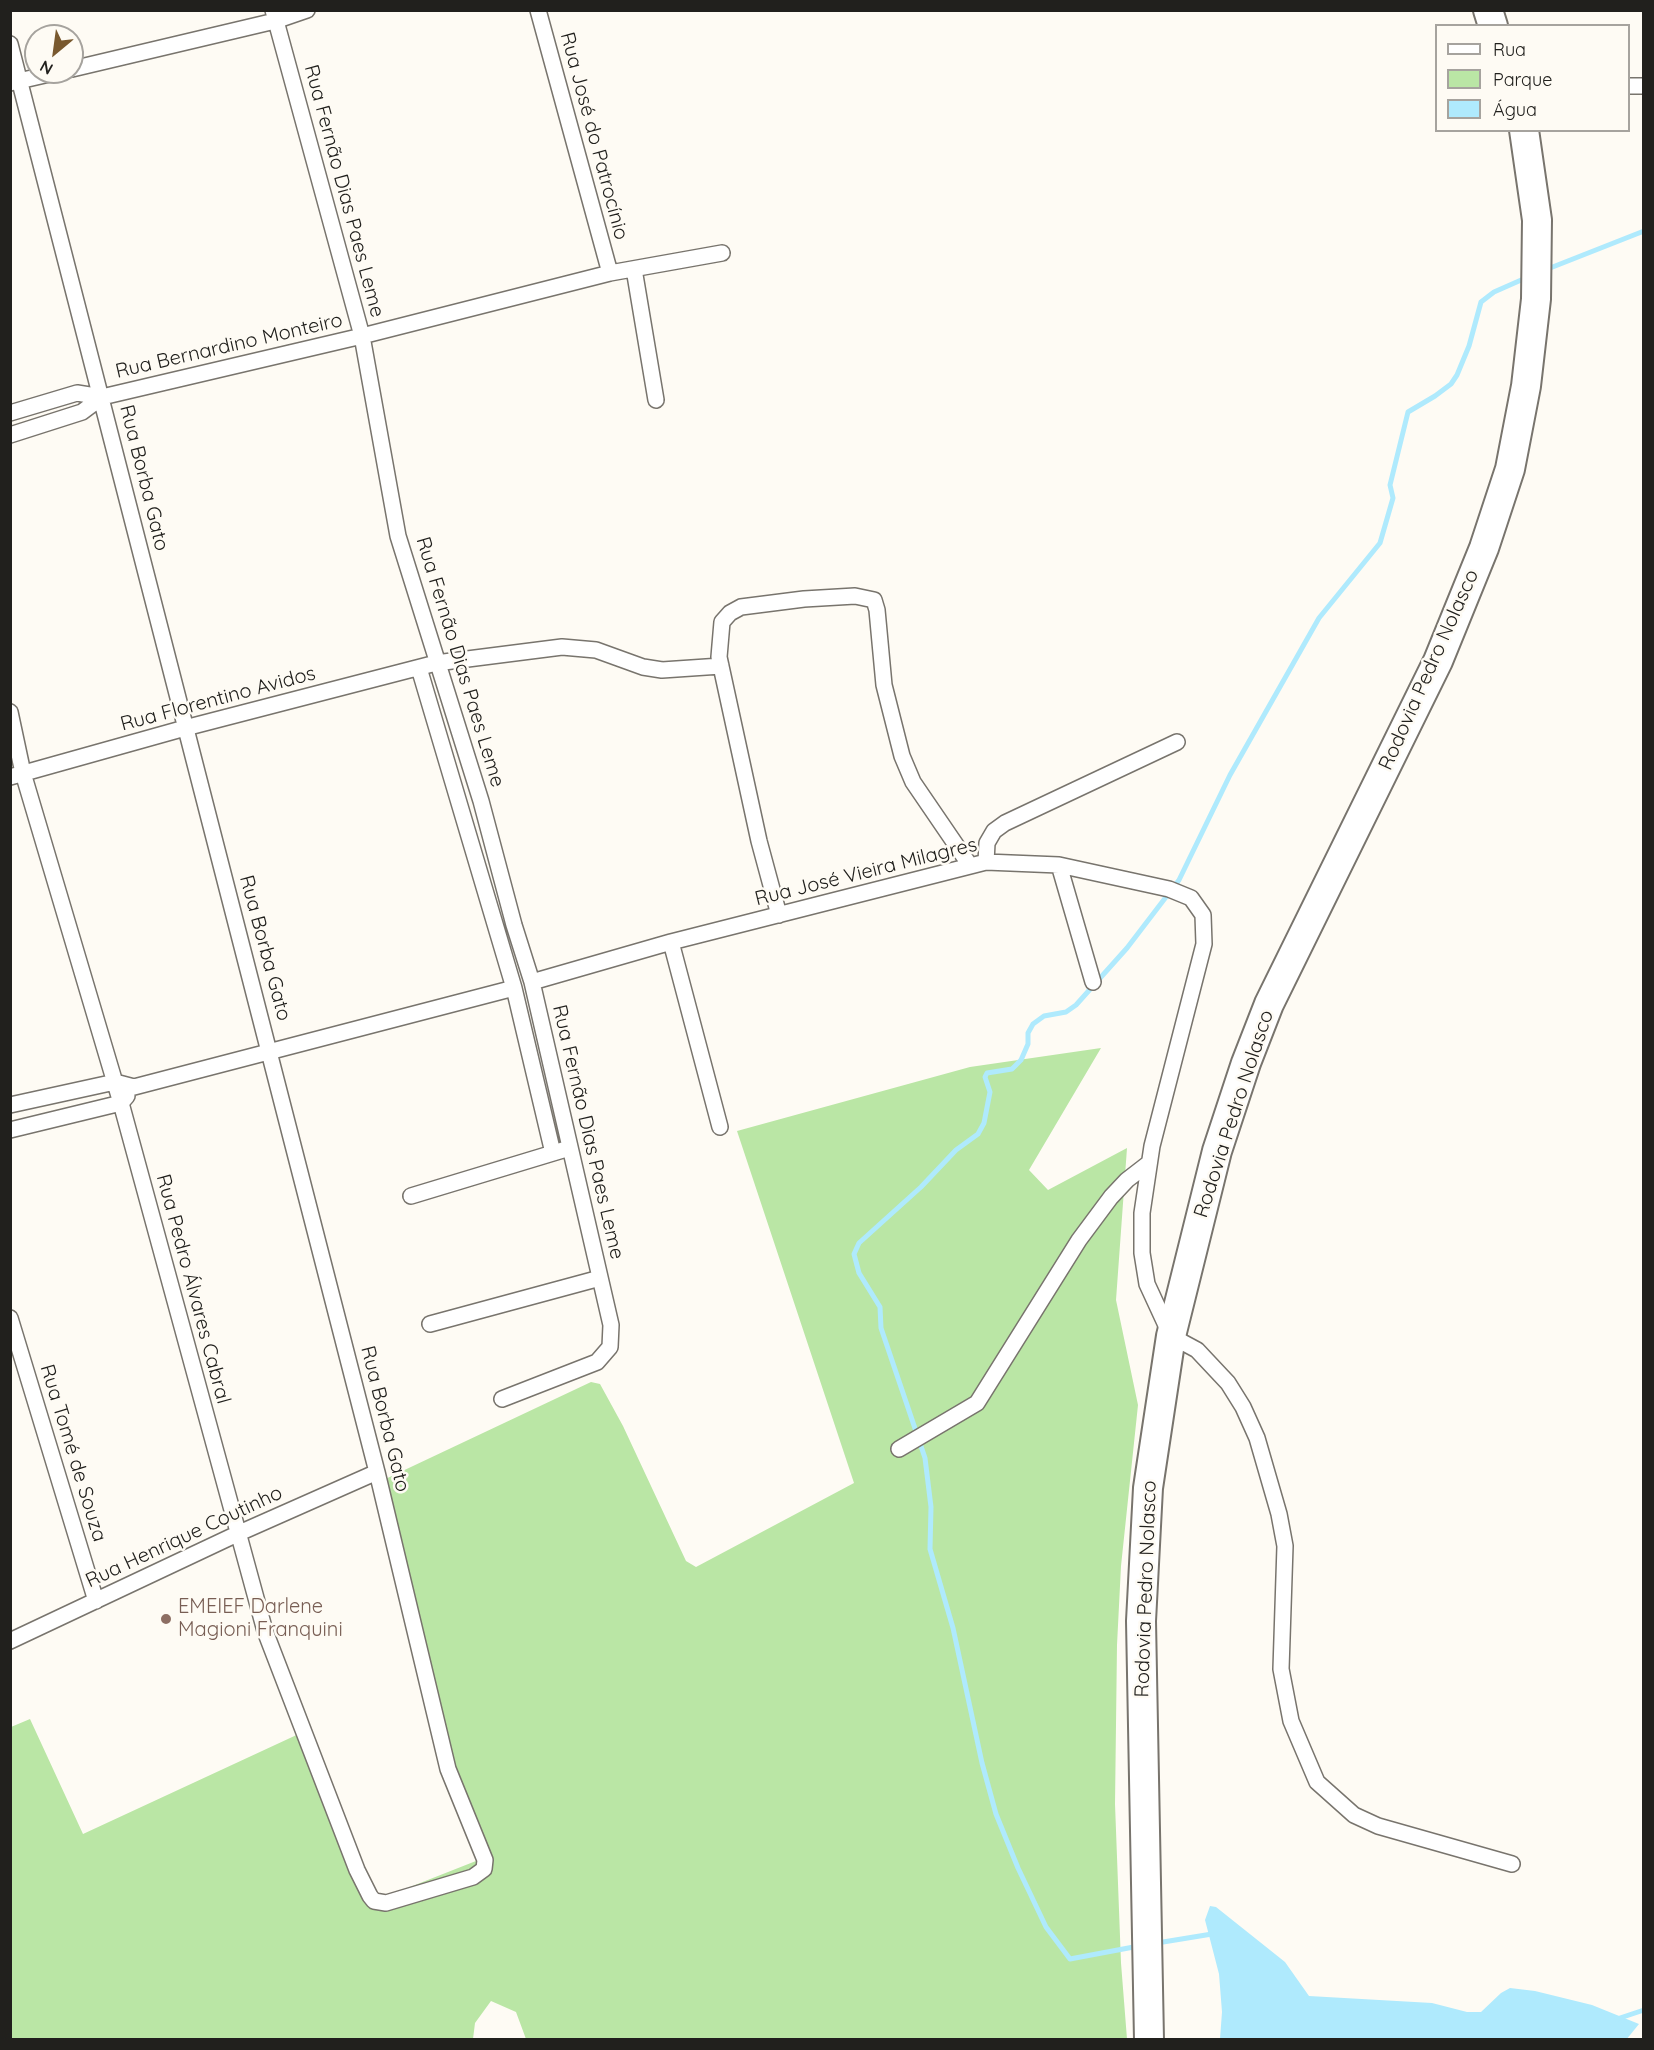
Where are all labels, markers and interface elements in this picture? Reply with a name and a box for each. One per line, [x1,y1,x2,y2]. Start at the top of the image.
north arrow [24,24,84,84]
legend [1435,24,1630,132]
street label: Rua José do Patrocínio [555,29,633,243]
text: Rua [1493,38,1526,61]
text: N [36,56,56,80]
street label: Rua Fernão Dias Paes Leme [299,62,389,320]
text: Parque [1493,68,1552,91]
text: Água [1493,98,1537,121]
street label: Rua Bernardino Monteiro [113,308,345,384]
street label: Rua Borba Gato [114,402,174,554]
street label: Rua Fernão Dias Paes Leme [410,534,510,790]
street label: Rodovia Pedro Nolasco [1374,566,1484,774]
street label: Rua Florentino Avidos [118,661,318,737]
street label: Rua José Vieira Milagres [752,833,980,911]
street label: Rua Borba Gato [234,873,296,1023]
street label: Rua Fernão Dias Paes Leme [547,1002,629,1262]
street label: Rodovia Pedro Nolasco [1189,1007,1279,1221]
street label: Rua Pedro Álvares Cabral [151,1172,235,1406]
street label: Rua Borba Gato [355,1343,415,1495]
street label: Rua Tomé de Souza [35,1361,111,1545]
street label: Rodovia Pedro Nolasco [1130,1480,1162,1698]
street label: Rua Henrique Coutinho [82,1481,286,1593]
place label: EMEIEF Darlene Magioni Franquini [178,1595,343,1642]
marker: EMEIEF Darlene Magioni Franquini [159,1612,173,1626]

